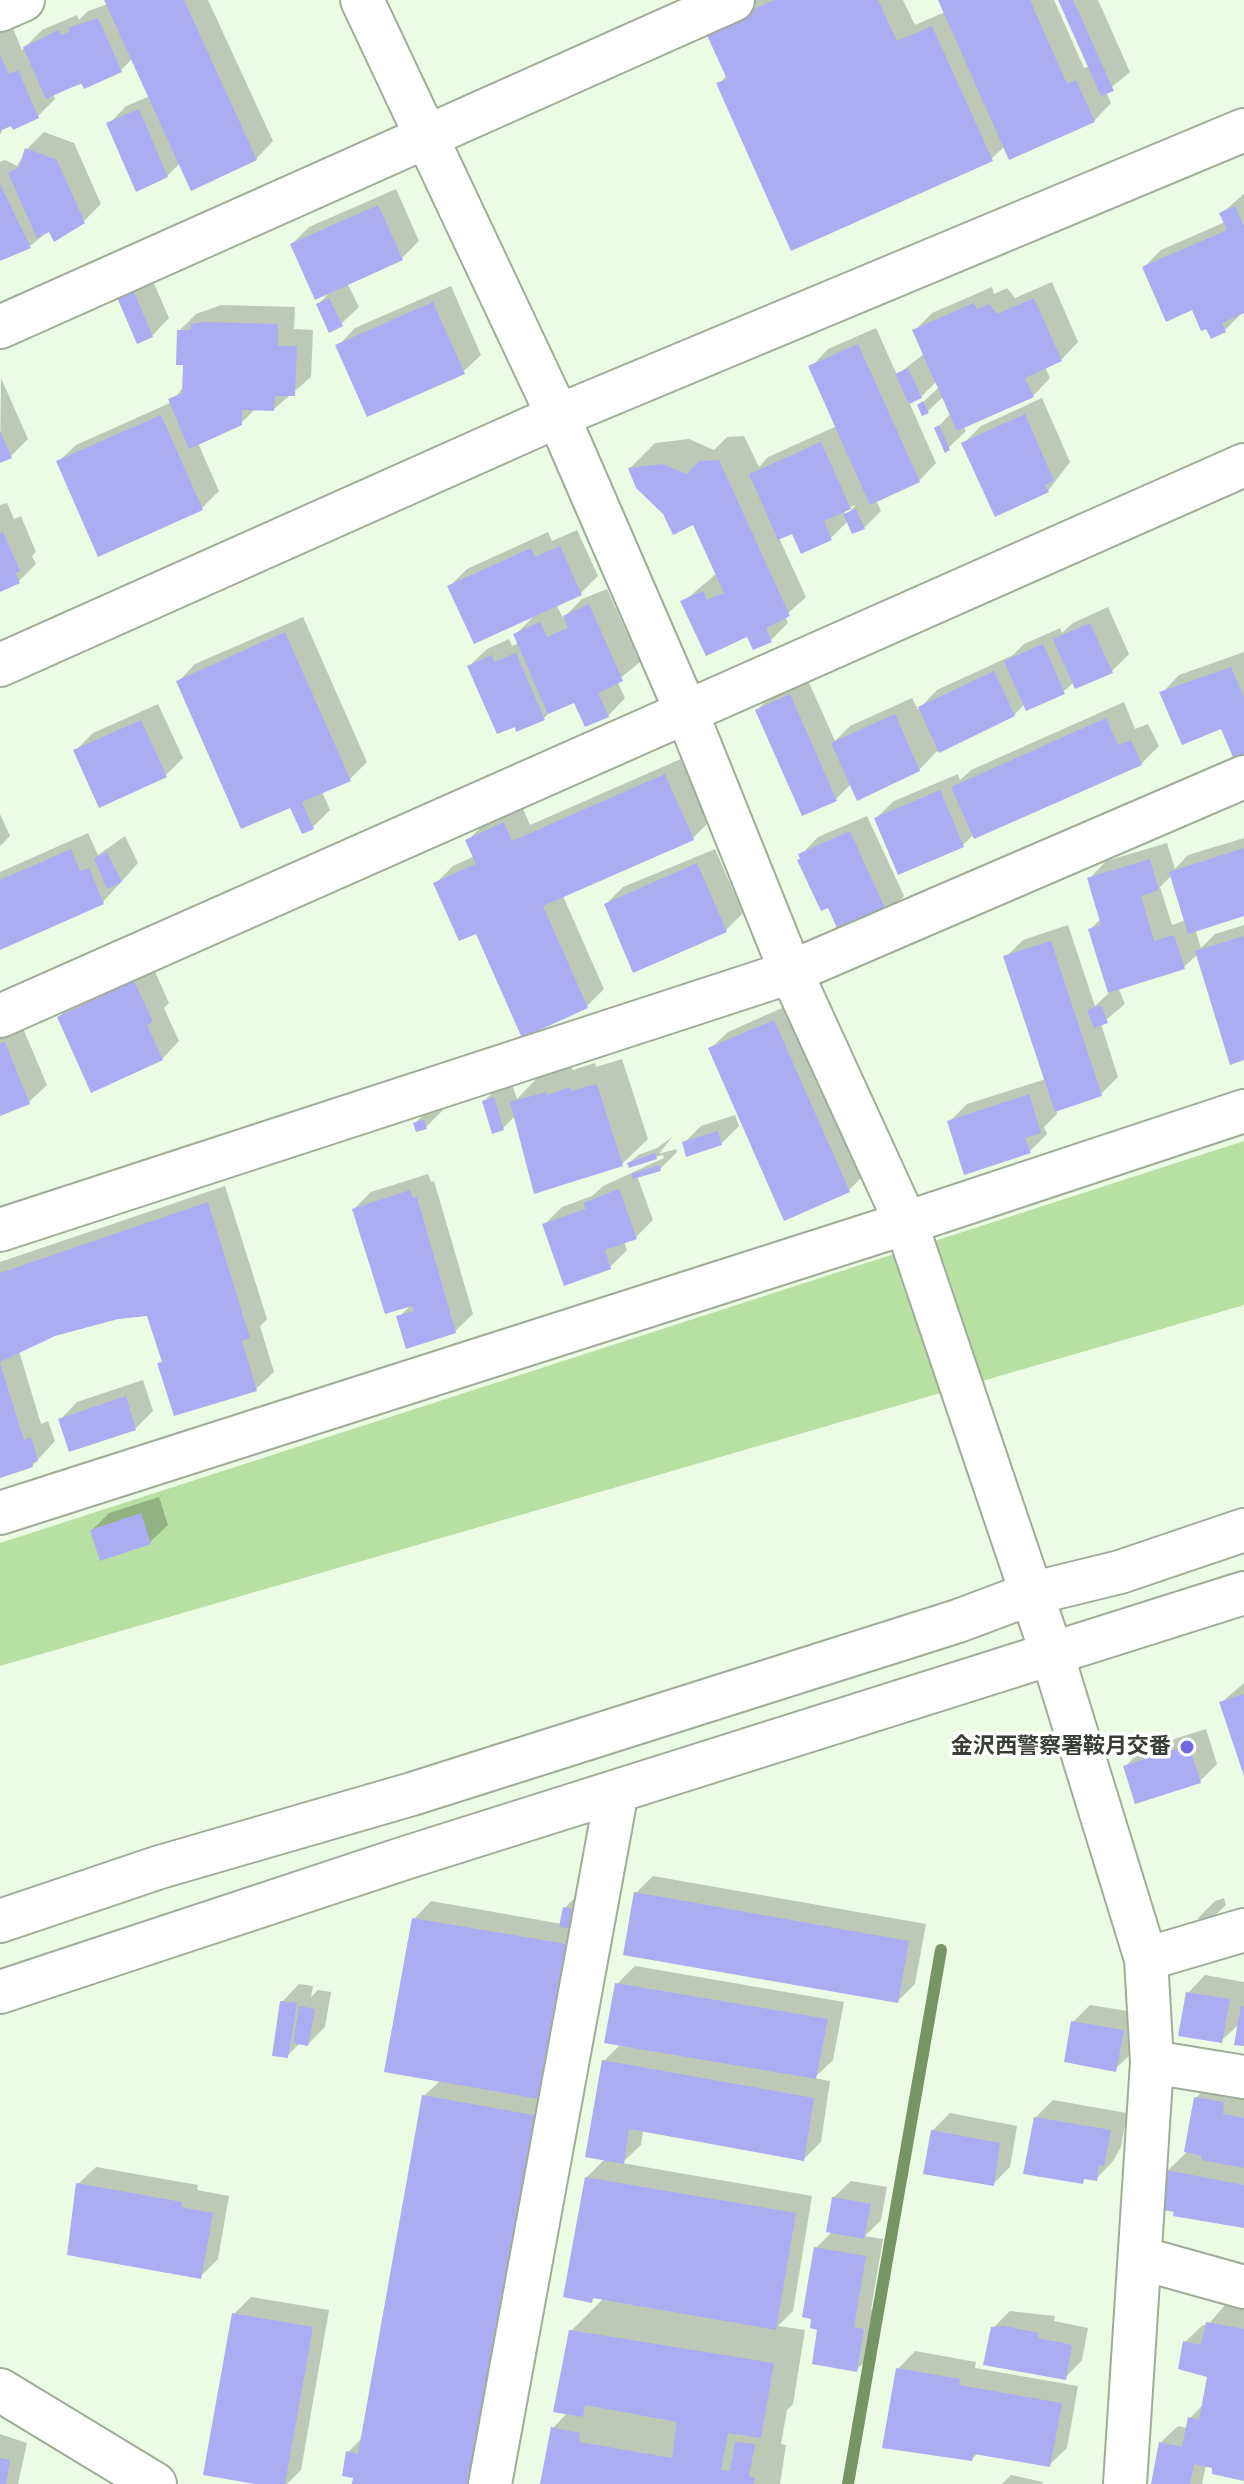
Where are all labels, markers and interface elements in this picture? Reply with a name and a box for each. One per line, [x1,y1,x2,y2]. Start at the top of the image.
place label: 金沢西警察署鞍月交番 [951,1734,1171,1760]
marker: 金沢西警察署鞍月交番 [1178,1738,1196,1756]

